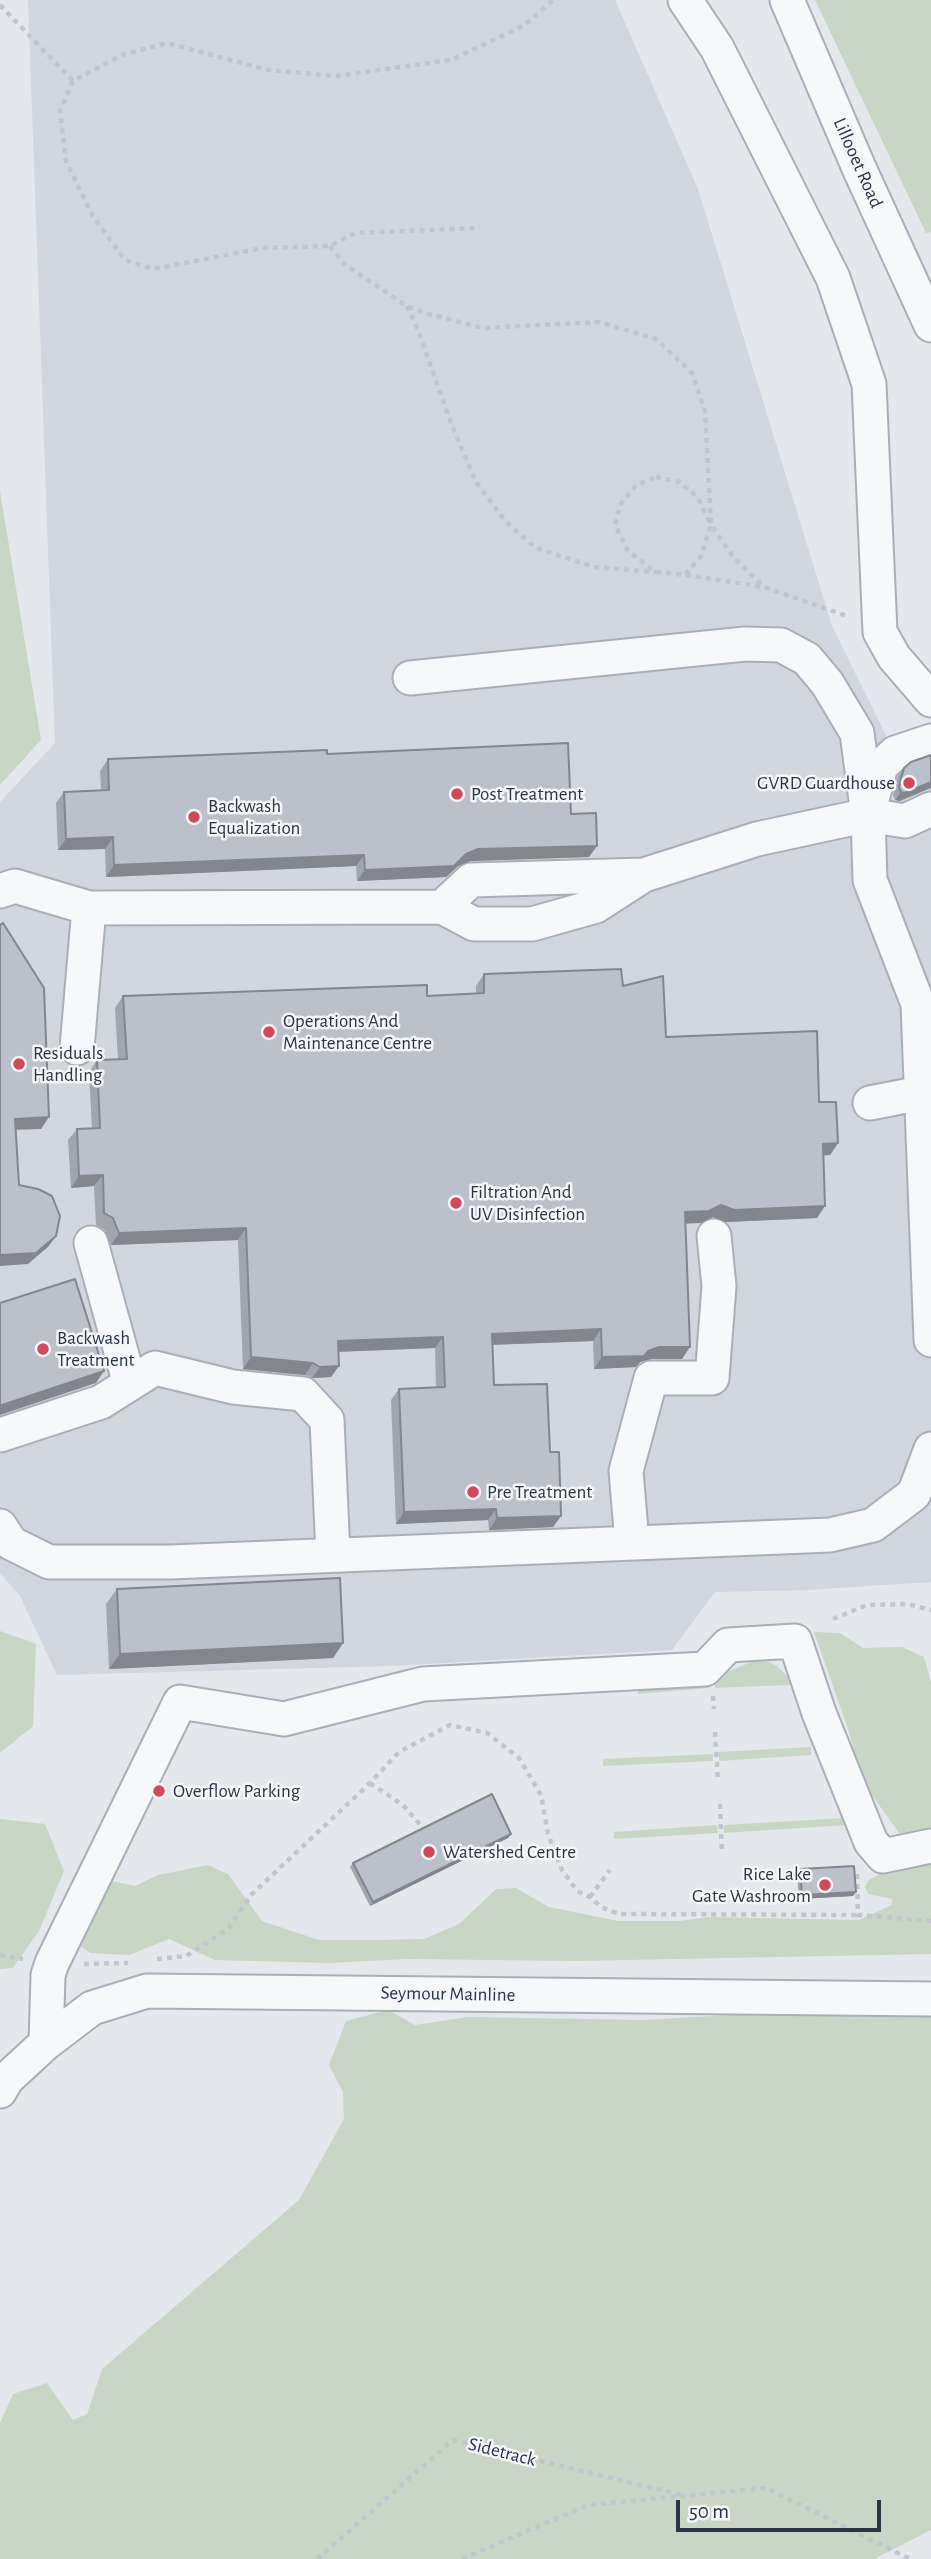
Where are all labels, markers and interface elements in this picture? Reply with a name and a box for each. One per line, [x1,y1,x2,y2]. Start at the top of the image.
street label: Lillooet Road [828,114,888,212]
place label: GVRD Guardhouse [757,772,895,794]
marker: GVRD Guardhouse [901,775,917,791]
place label: Post Treatment [471,783,583,805]
marker: Post Treatment [449,786,465,802]
place label: Backwash Equalization [208,795,300,839]
marker: Backwash Equalization [186,809,202,825]
place label: Operations And Maintenance Centre [283,1010,432,1054]
marker: Operations And Maintenance Centre [261,1024,277,1040]
place label: Residuals Handling [33,1042,103,1086]
marker: Residuals Handling [11,1056,27,1072]
place label: Filtration And UV Disinfection [470,1181,585,1225]
marker: Filtration And UV Disinfection [448,1195,464,1211]
place label: Backwash Treatment [57,1327,135,1371]
marker: Backwash Treatment [35,1341,51,1357]
place label: Pre Treatment [487,1481,592,1503]
marker: Pre Treatment [465,1484,481,1500]
place label: Overflow Parking [173,1780,300,1802]
marker: Overflow Parking [151,1783,167,1799]
place label: Watershed Centre [443,1841,576,1863]
marker: Watershed Centre [421,1844,437,1860]
place label: Rice Lake Gate Washroom [692,1863,811,1907]
marker: Rice Lake Gate Washroom [817,1877,833,1893]
street label: Seymour Mainline [381,1981,515,2007]
street label: Sidetrack [466,2433,538,2471]
scale bar [679,2486,884,2530]
text: 50 m [689,2501,729,2522]

